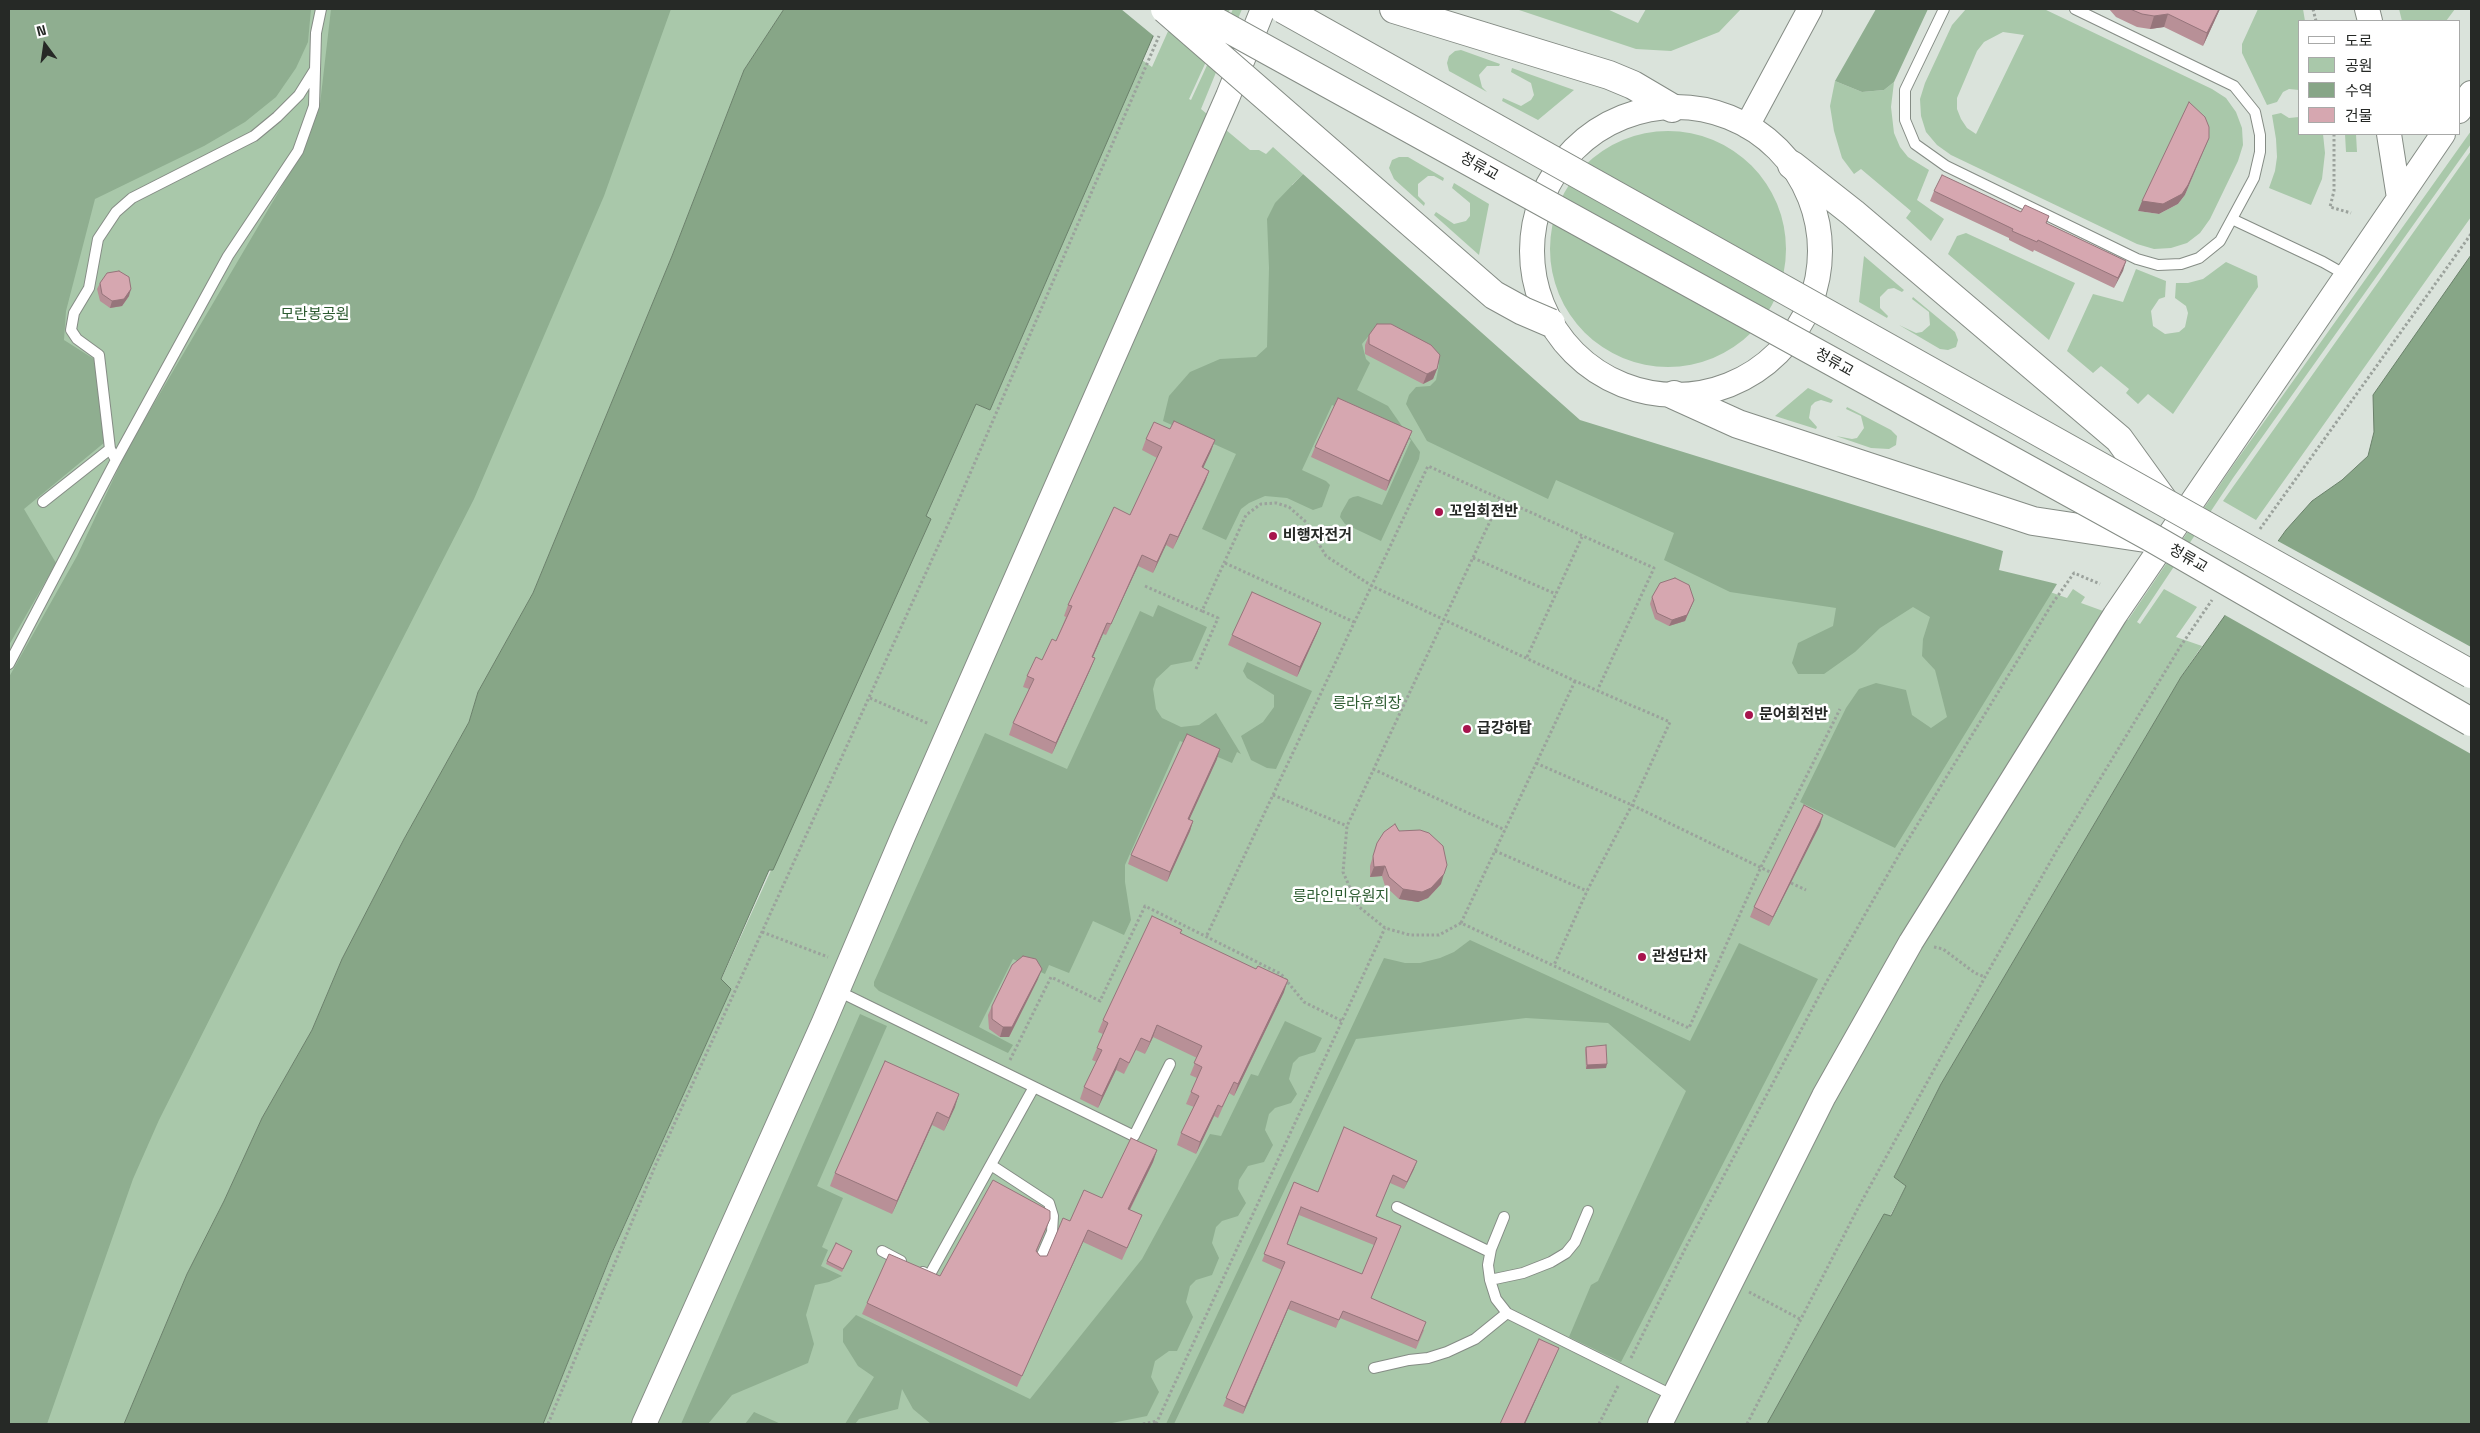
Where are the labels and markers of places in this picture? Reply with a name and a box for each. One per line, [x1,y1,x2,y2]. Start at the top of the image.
place label: 꼬임회전반 [1449,503,1518,521]
marker: 꼬임회전반 [1433,506,1445,518]
place label: 비행자전거 [1283,527,1352,545]
marker: 비행자전거 [1267,530,1279,542]
place label: 문어회전반 [1759,706,1828,724]
marker: 문어회전반 [1743,709,1755,721]
place label: 급강하탑 [1477,720,1532,738]
marker: 급강하탑 [1461,723,1473,735]
place label: 관성단차 [1652,948,1707,966]
marker: 관성단차 [1636,951,1648,963]

